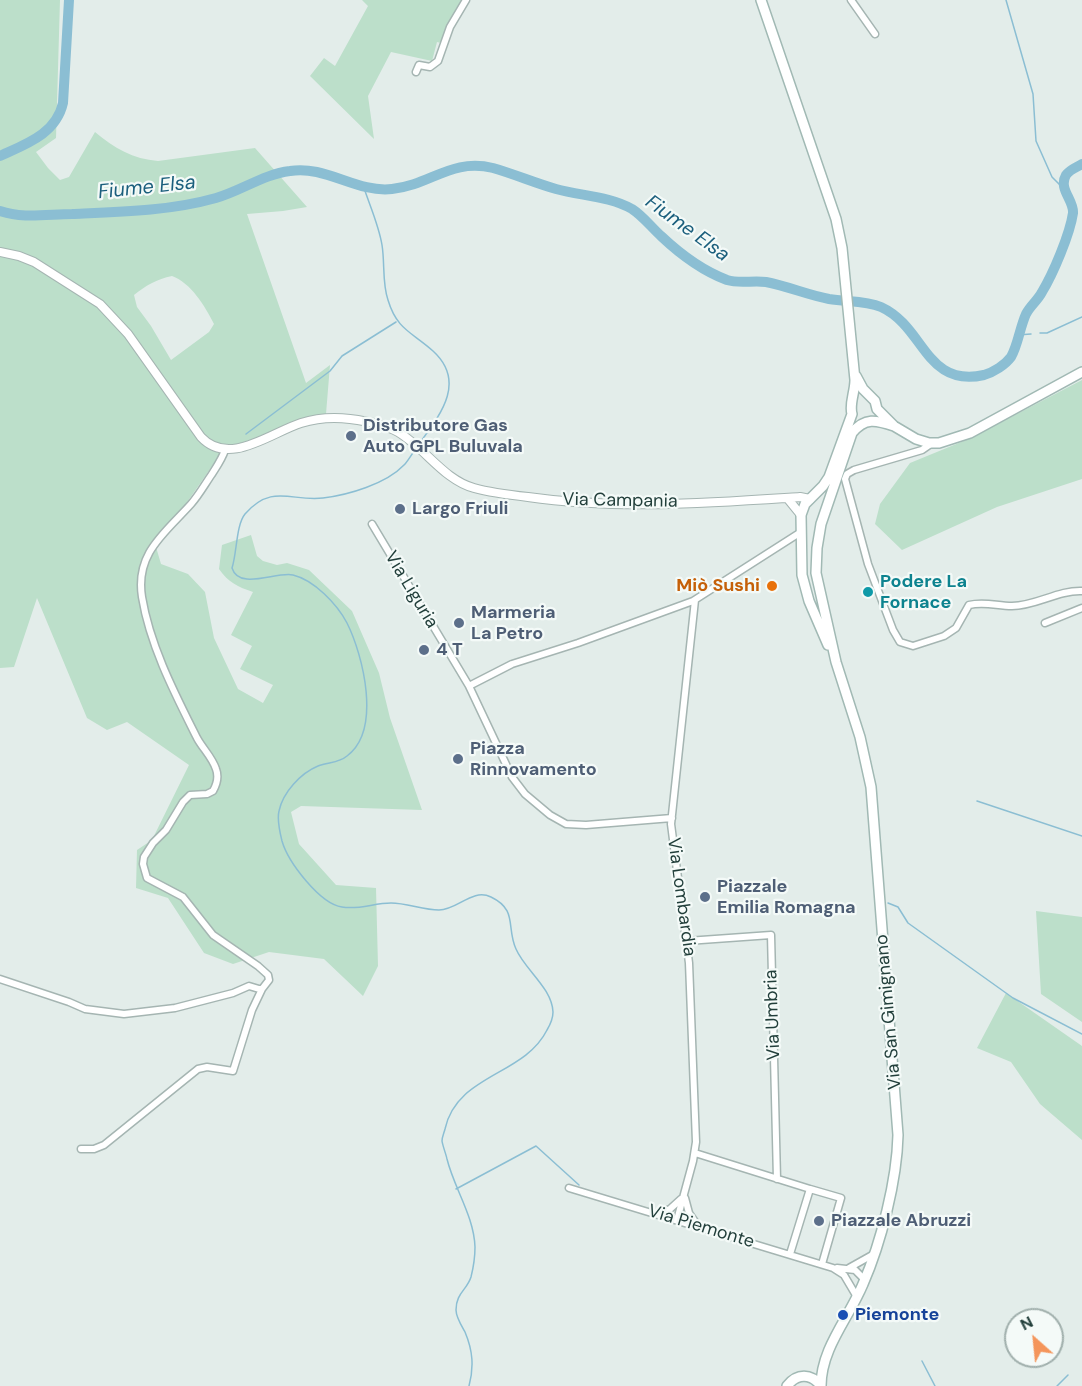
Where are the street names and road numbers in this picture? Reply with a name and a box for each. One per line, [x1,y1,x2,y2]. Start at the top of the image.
street label: Via Campania [562,489,678,513]
street label: Via Liguria [380,548,442,632]
street label: Via Lombardia [662,836,700,958]
street label: Via San Gimignano [871,933,907,1091]
street label: Via Umbria [761,969,785,1061]
street label: Via Piemonte [645,1201,757,1253]

